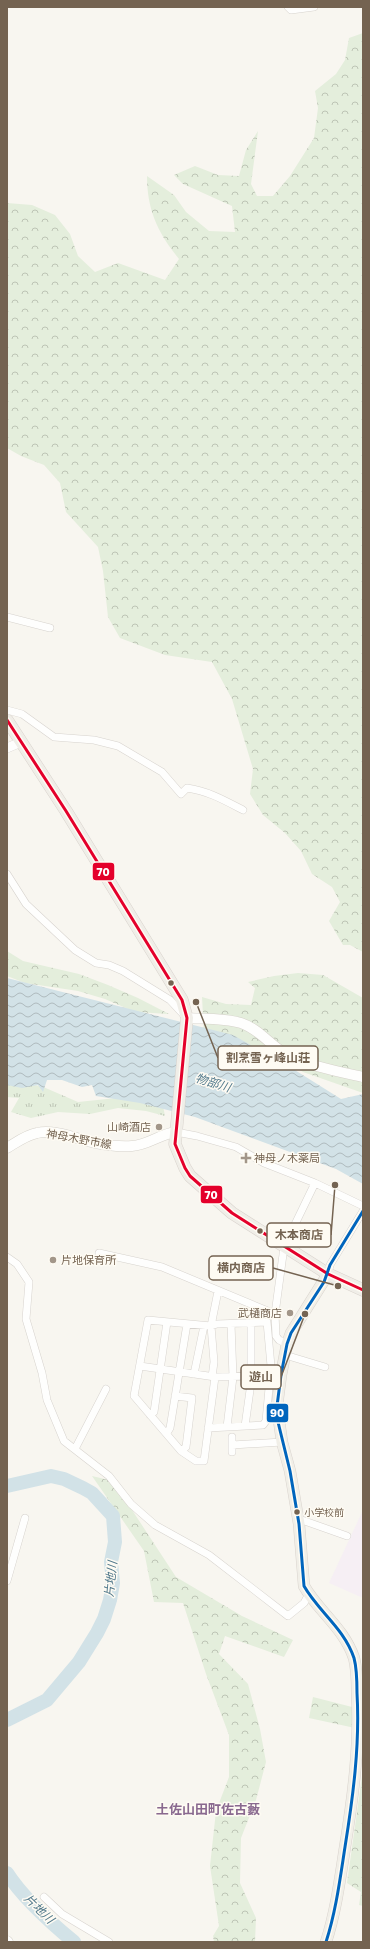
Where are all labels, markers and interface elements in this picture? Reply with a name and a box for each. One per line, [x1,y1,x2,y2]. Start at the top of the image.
line badge: 70 [92,862,115,881]
text: 70 [96,865,110,878]
unlabelled marker [166,978,176,988]
callout: 割烹雪ヶ峰山荘 [218,1046,318,1070]
text: 割烹雪ヶ峰山荘 [226,1050,310,1065]
water label: 物部川 [194,1070,234,1096]
place label: 山崎酒店 [107,1120,151,1133]
marker: 山崎酒店 [154,1122,164,1132]
street label: 神母木野市線 [45,1126,113,1151]
place label: 神母ノ木薬局 [254,1151,320,1164]
marker: 神母ノ木薬局 [241,1153,251,1163]
line badge: 70 [200,1185,223,1204]
text: 70 [204,1188,218,1201]
callout: 木本商店 [267,1223,331,1247]
unlabelled marker [255,1226,265,1236]
text: 木本商店 [275,1227,323,1242]
place label: 片地保育所 [61,1253,117,1266]
marker: 片地保育所 [48,1255,58,1265]
callout: 横内商店 [209,1256,273,1280]
text: 横内商店 [217,1260,265,1275]
place label: 武樋商店 [238,1306,282,1319]
marker: 武樋商店 [285,1308,295,1318]
callout: 遊山 [241,1365,281,1389]
text: 遊山 [249,1369,273,1384]
line badge: 90 [266,1403,289,1423]
text: 90 [270,1406,284,1419]
place label: 小学校前 [304,1506,344,1518]
marker: 小学校前 [292,1507,302,1517]
water label: 片地川 [101,1558,120,1598]
district label: 土佐山田町佐古藪 [156,1801,260,1817]
water label: 片地川 [21,1891,59,1928]

